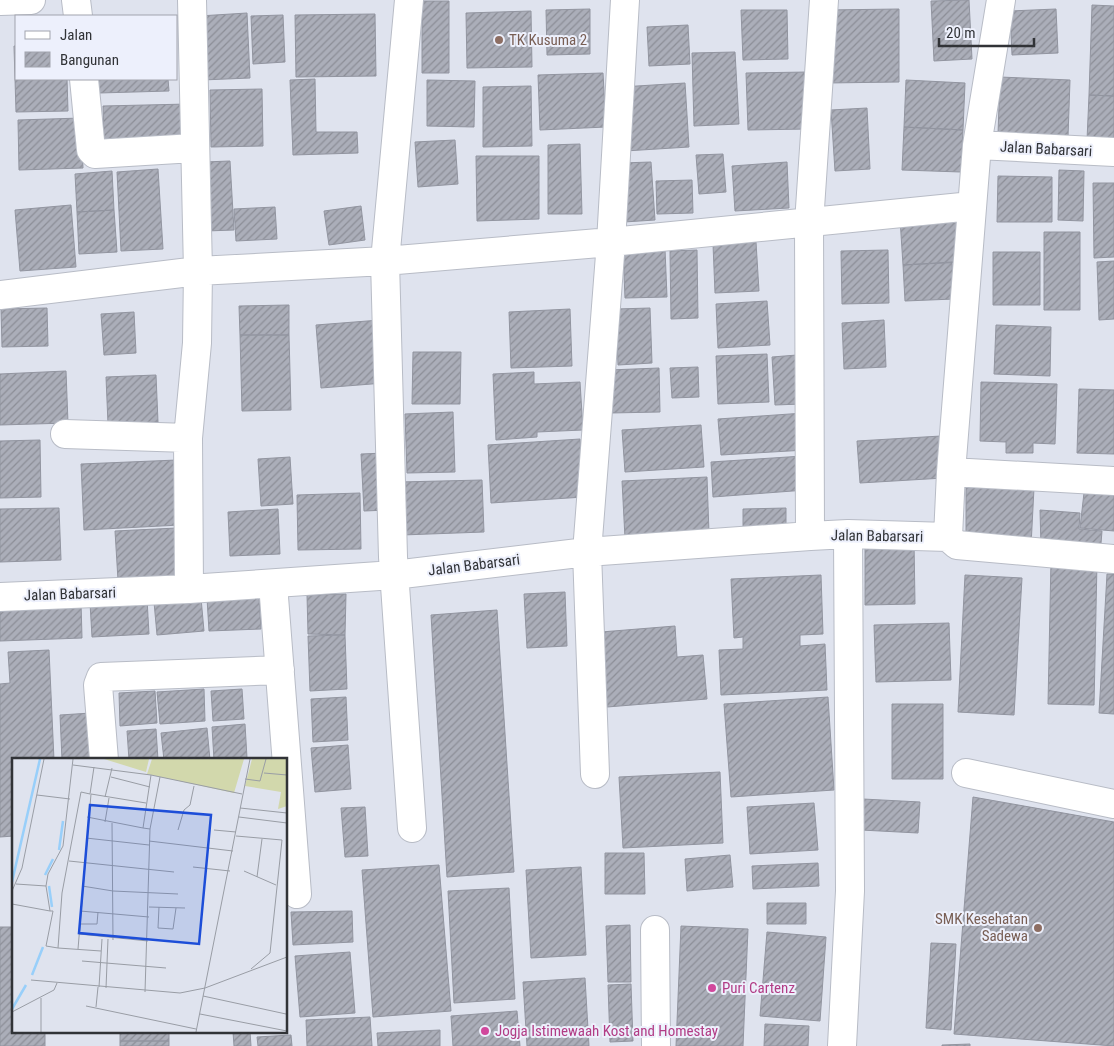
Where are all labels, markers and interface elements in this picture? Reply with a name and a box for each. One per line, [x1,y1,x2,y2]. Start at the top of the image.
legend [15,15,178,80]
scale bar [939,15,1034,47]
text: 20 m [946,24,976,42]
text: Jalan [60,26,92,44]
place label: TK Kusuma 2 [509,31,587,49]
marker: TK Kusuma 2 [493,34,505,46]
text: Bangunan [60,51,119,69]
street label: Jalan Babarsari [999,138,1093,160]
street label: Jalan Babarsari [831,526,923,546]
street label: Jalan Babarsari [427,550,521,580]
street label: Jalan Babarsari [24,583,116,605]
inset map [12,758,288,1034]
place label: SMK Kesehatan Sadewa [935,910,1028,945]
marker: SMK Kesehatan Sadewa [1032,922,1044,934]
place label: Puri Cartenz [722,979,795,997]
marker: Puri Cartenz [706,982,718,994]
place label: Jogja Istimewaah Kost and Homestay [495,1022,718,1040]
marker: Jogja Istimewaah Kost and Homestay [479,1025,491,1037]

